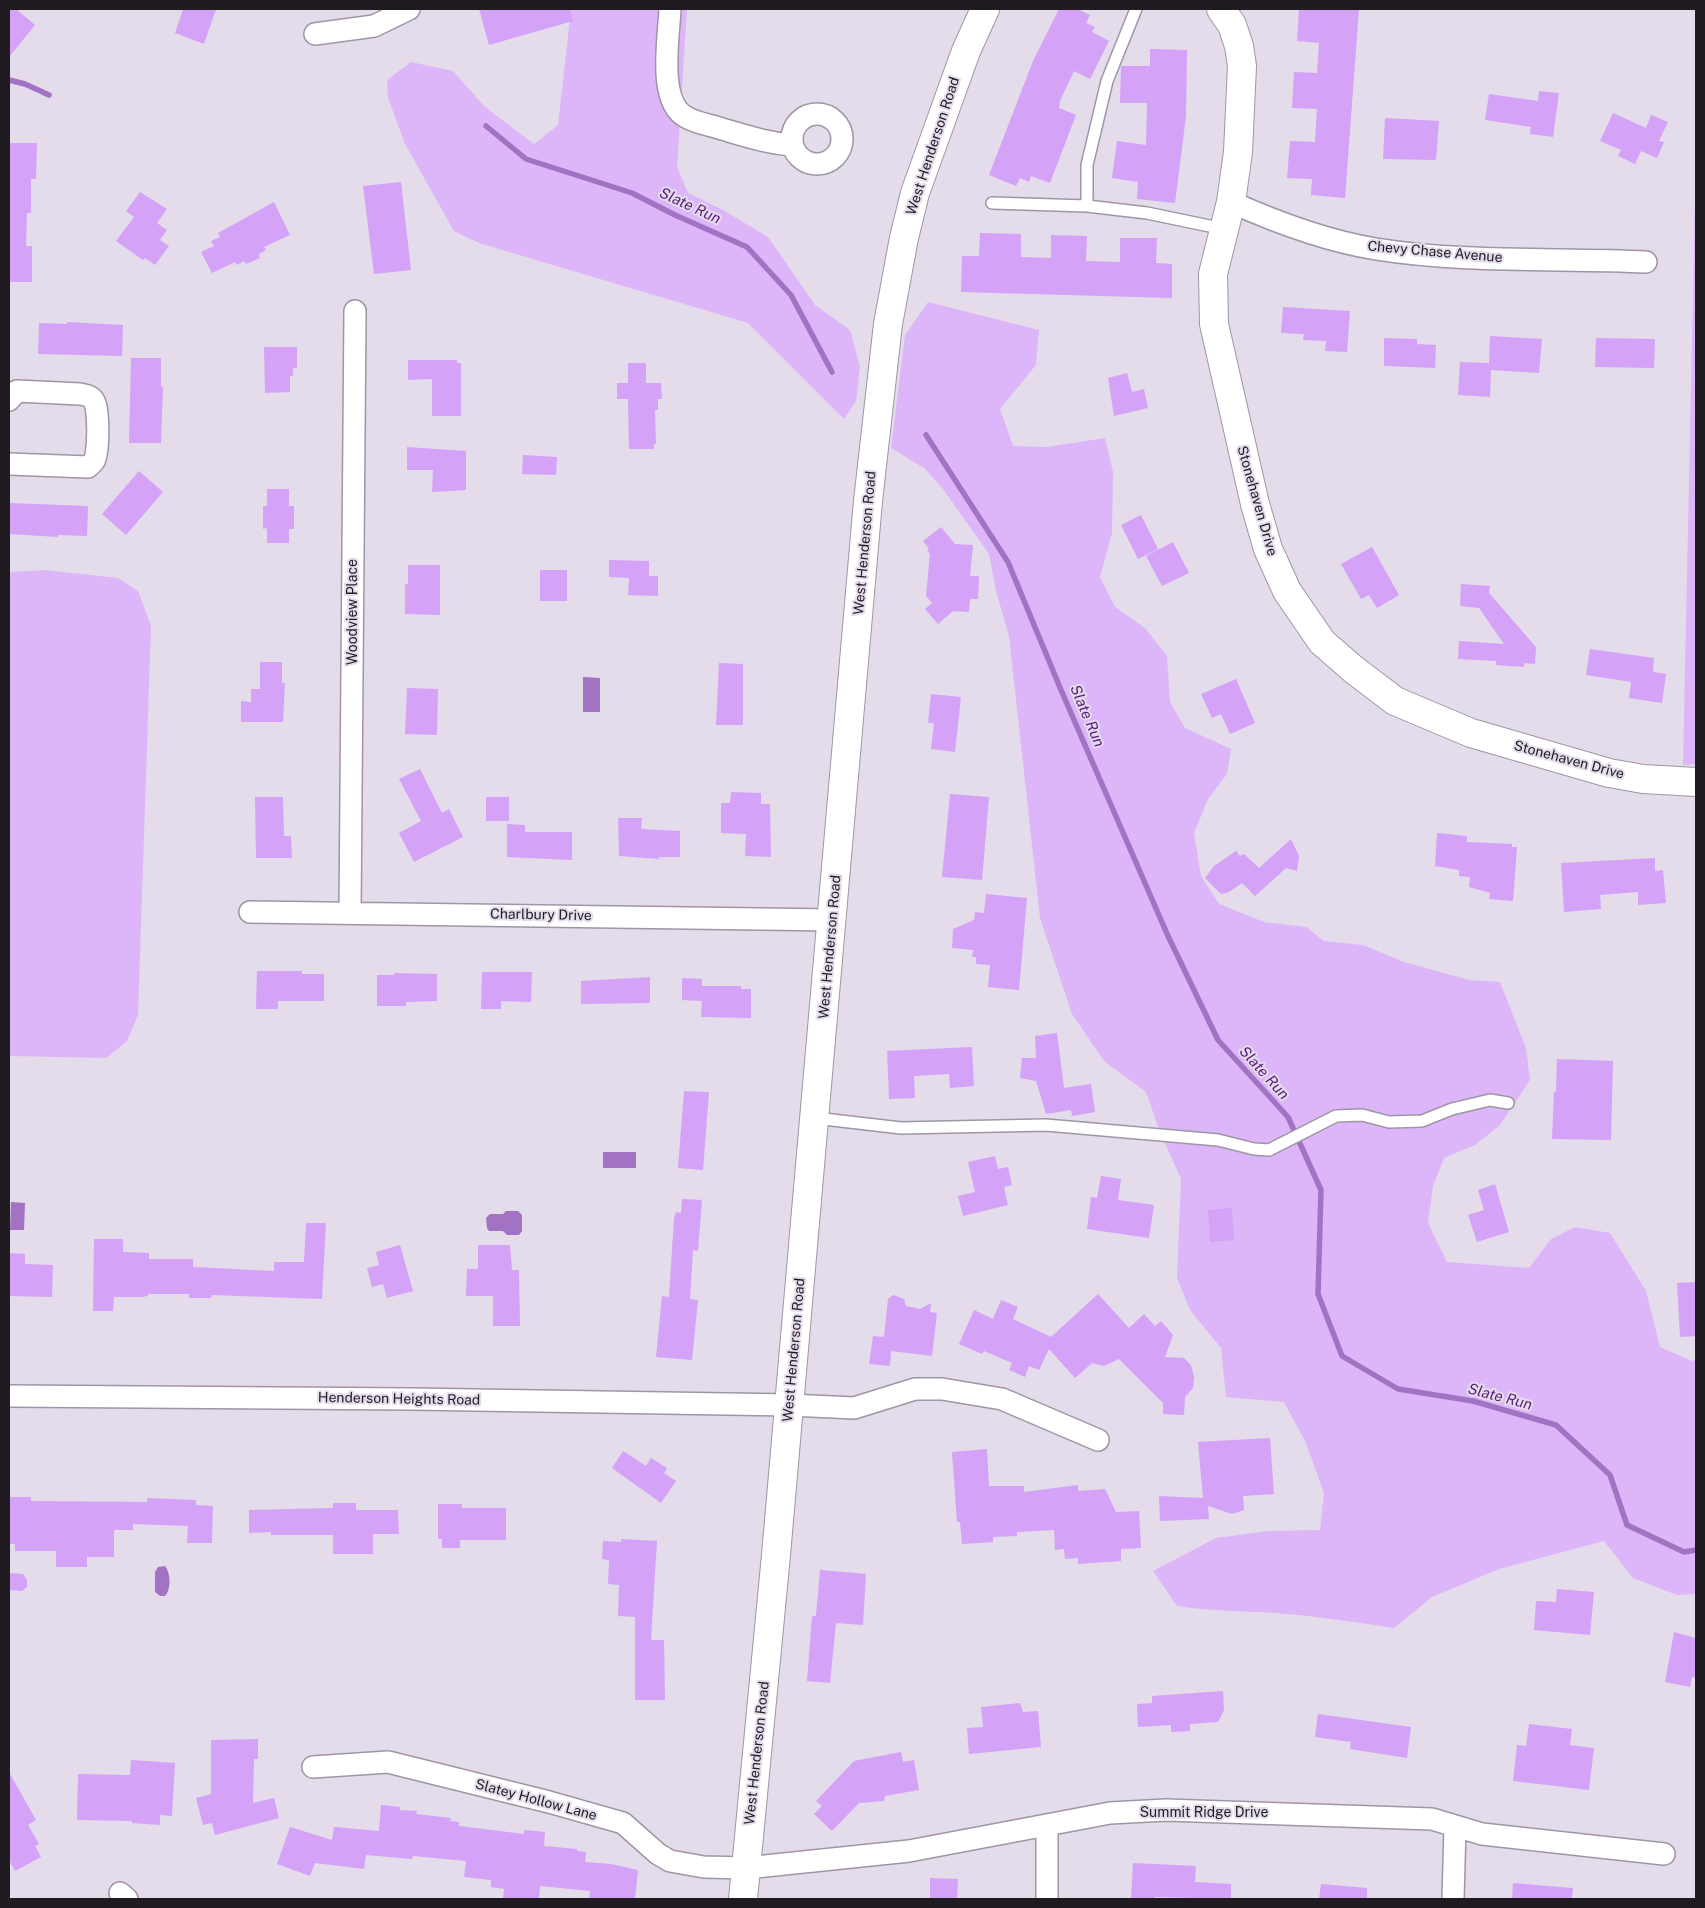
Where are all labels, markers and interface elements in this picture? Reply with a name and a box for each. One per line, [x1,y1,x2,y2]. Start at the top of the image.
street label: West Henderson Road [903,75,963,217]
water label: Slate Run [656,184,724,228]
street label: Chevy Chase Avenue [1367,238,1503,266]
street label: Stonehaven Drive [1233,444,1281,558]
street label: West Henderson Road [850,470,880,616]
street label: Woodview Place [345,559,361,665]
water label: Slate Run [1066,682,1108,750]
street label: Stonehaven Drive [1512,737,1626,783]
street label: West Henderson Road [815,874,845,1020]
street label: Charlbury Drive [490,906,592,924]
water label: Slate Run [1235,1043,1293,1103]
street label: West Henderson Road [779,1277,809,1423]
water label: Slate Run [1466,1380,1534,1414]
street label: Henderson Heights Road [318,1389,480,1409]
street label: West Henderson Road [741,1680,773,1826]
street label: Slatey Hollow Lane [473,1776,599,1824]
street label: Summit Ridge Drive [1140,1805,1268,1821]

